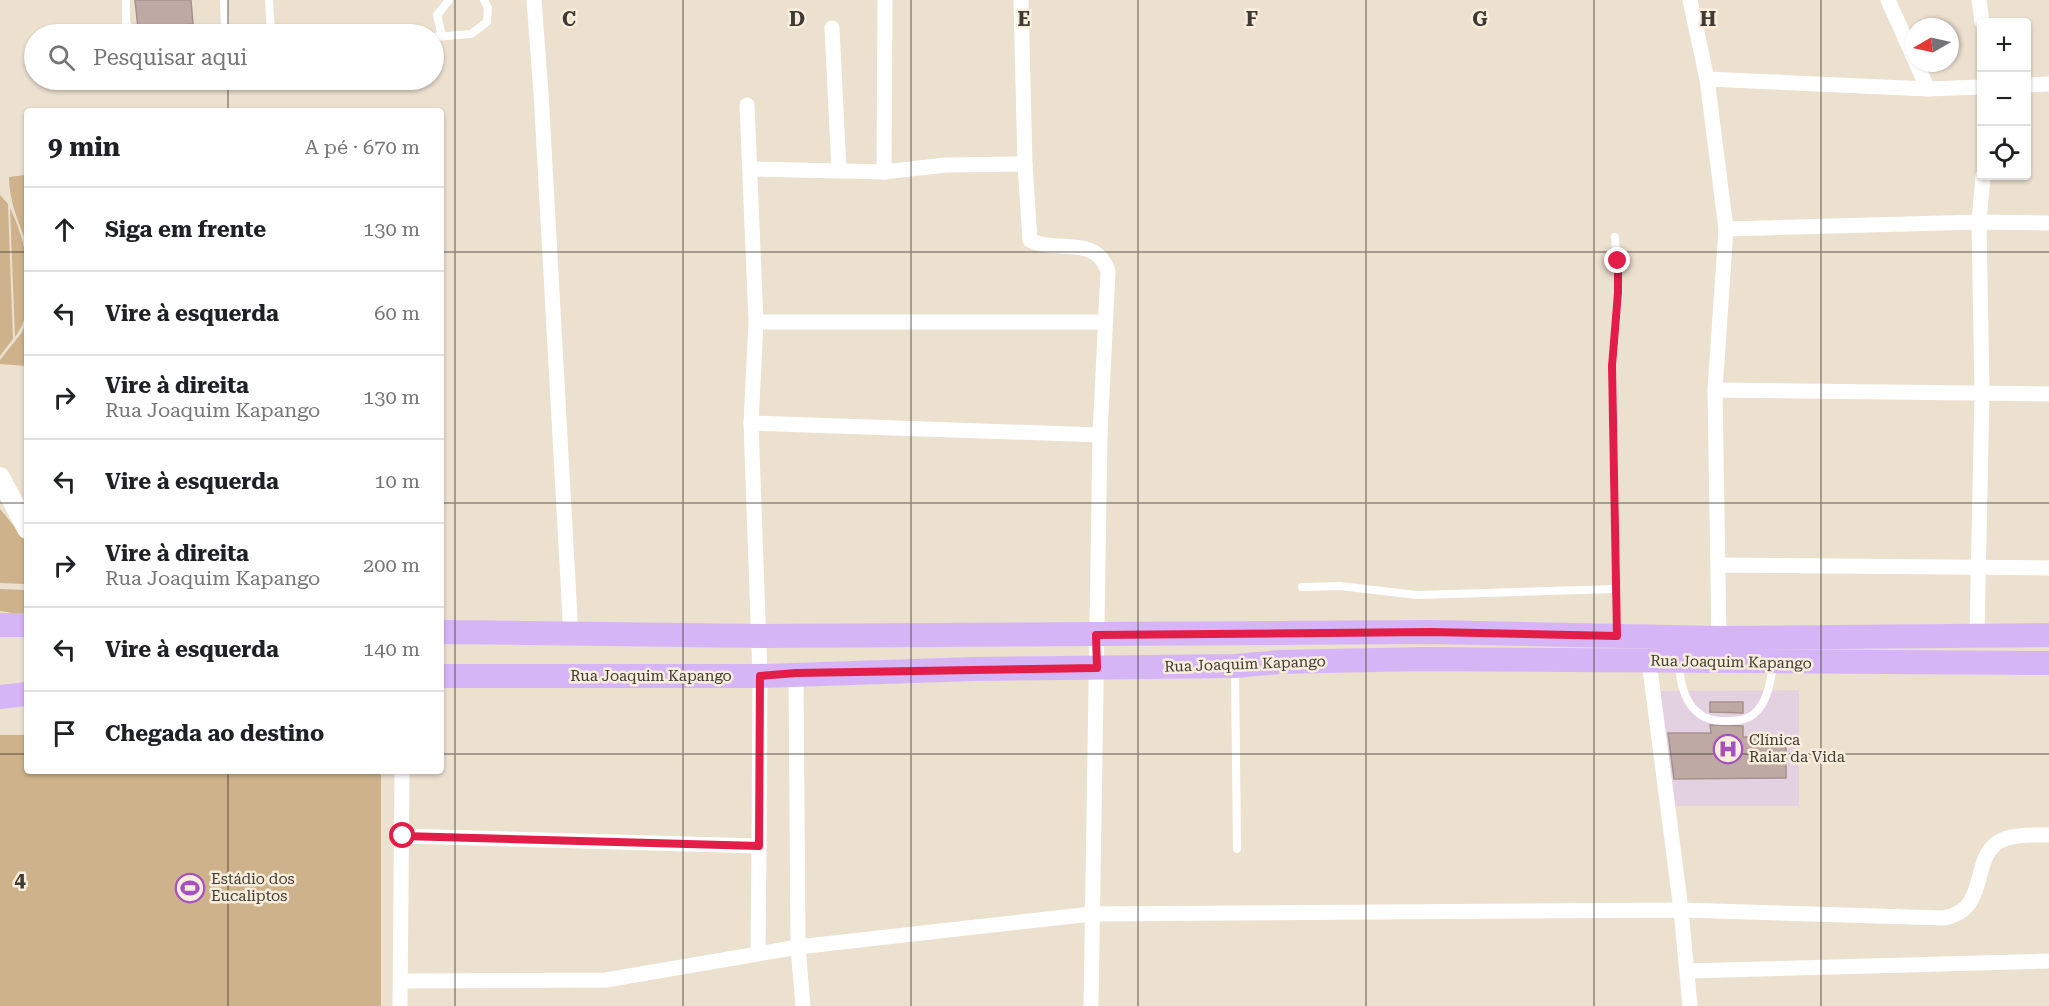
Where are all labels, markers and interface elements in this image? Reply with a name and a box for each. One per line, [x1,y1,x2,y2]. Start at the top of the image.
text: C [562,7,576,31]
text: D [789,7,805,31]
text: E [1018,7,1031,31]
text: F [1246,7,1258,31]
text: G [1472,7,1488,31]
text: H [1700,7,1716,31]
north arrow [1905,18,1959,72]
map controls [1977,18,2031,180]
button: + [1977,18,2031,72]
search box [24,24,444,90]
icon: search [45,41,78,74]
text: Pesquisar aqui [93,45,247,70]
button: − [1977,72,2031,126]
button: locate [1977,126,2031,180]
text: 9 min [48,132,120,162]
text: A pé · 670 m [305,135,420,159]
icon: ahead [48,213,81,246]
text: Siga em frente [105,217,266,242]
text: 130 m [363,217,420,241]
route end [1604,247,1630,273]
icon: left [48,297,81,330]
text: Vire à esquerda [105,301,279,326]
text: 60 m [374,301,420,325]
text: Vire à direita [105,373,249,398]
icon: right [48,381,81,414]
text: 130 m [363,385,420,409]
text: Rua Joaquim Kapango [105,398,320,422]
icon: left [48,465,81,498]
text: Vire à esquerda [105,469,279,494]
text: 10 m [374,469,420,493]
text: Vire à direita [105,541,249,566]
icon: right [48,549,81,582]
text: 200 m [363,553,420,577]
text: Rua Joaquim Kapango [105,566,320,590]
icon: left [48,633,81,666]
text: Vire à esquerda [105,637,279,662]
text: 140 m [363,637,420,661]
street label: Rua Joaquim Kapango [1164,652,1326,676]
street label: Rua Joaquim Kapango [1650,652,1812,672]
street label: Rua Joaquim Kapango [570,667,732,685]
icon: arrive [48,717,81,750]
text: Chegada ao destino [105,721,324,746]
place label: Clínica Raiar da Vida [1749,731,1845,766]
hospital icon: Clínica Raiar da Vida [1712,733,1744,765]
route start [389,822,415,848]
text: 4 [14,868,26,892]
place label: Estádio dos Eucaliptos [211,870,295,905]
sports icon: Estádio dos Eucaliptos [174,872,206,904]

